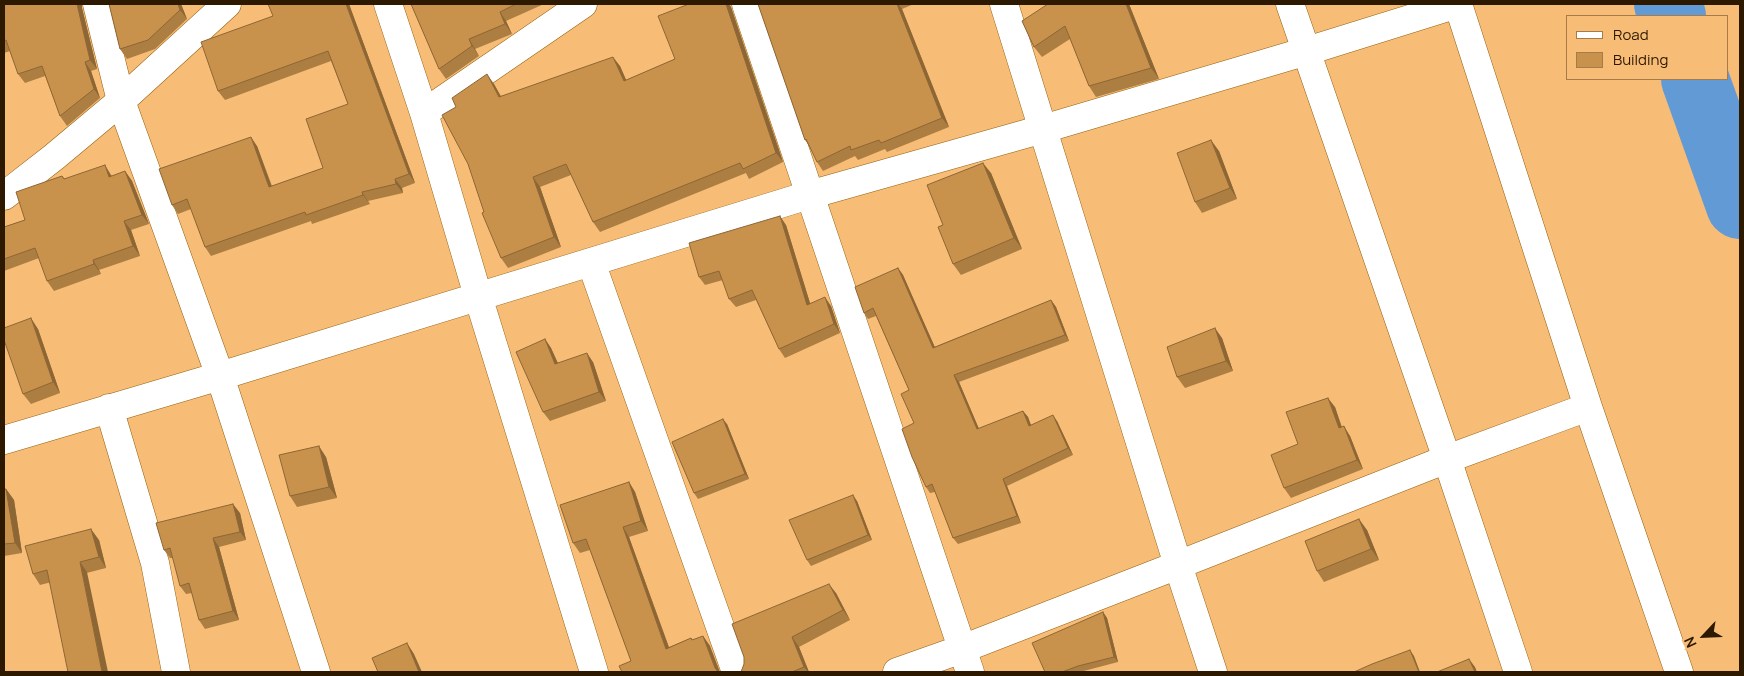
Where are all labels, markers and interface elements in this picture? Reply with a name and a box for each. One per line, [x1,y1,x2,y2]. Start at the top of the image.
legend [1566,15,1729,80]
text: Road [1613,24,1649,45]
text: Building [1613,49,1668,70]
north arrow [1679,611,1729,661]
text: N [1679,634,1701,651]

